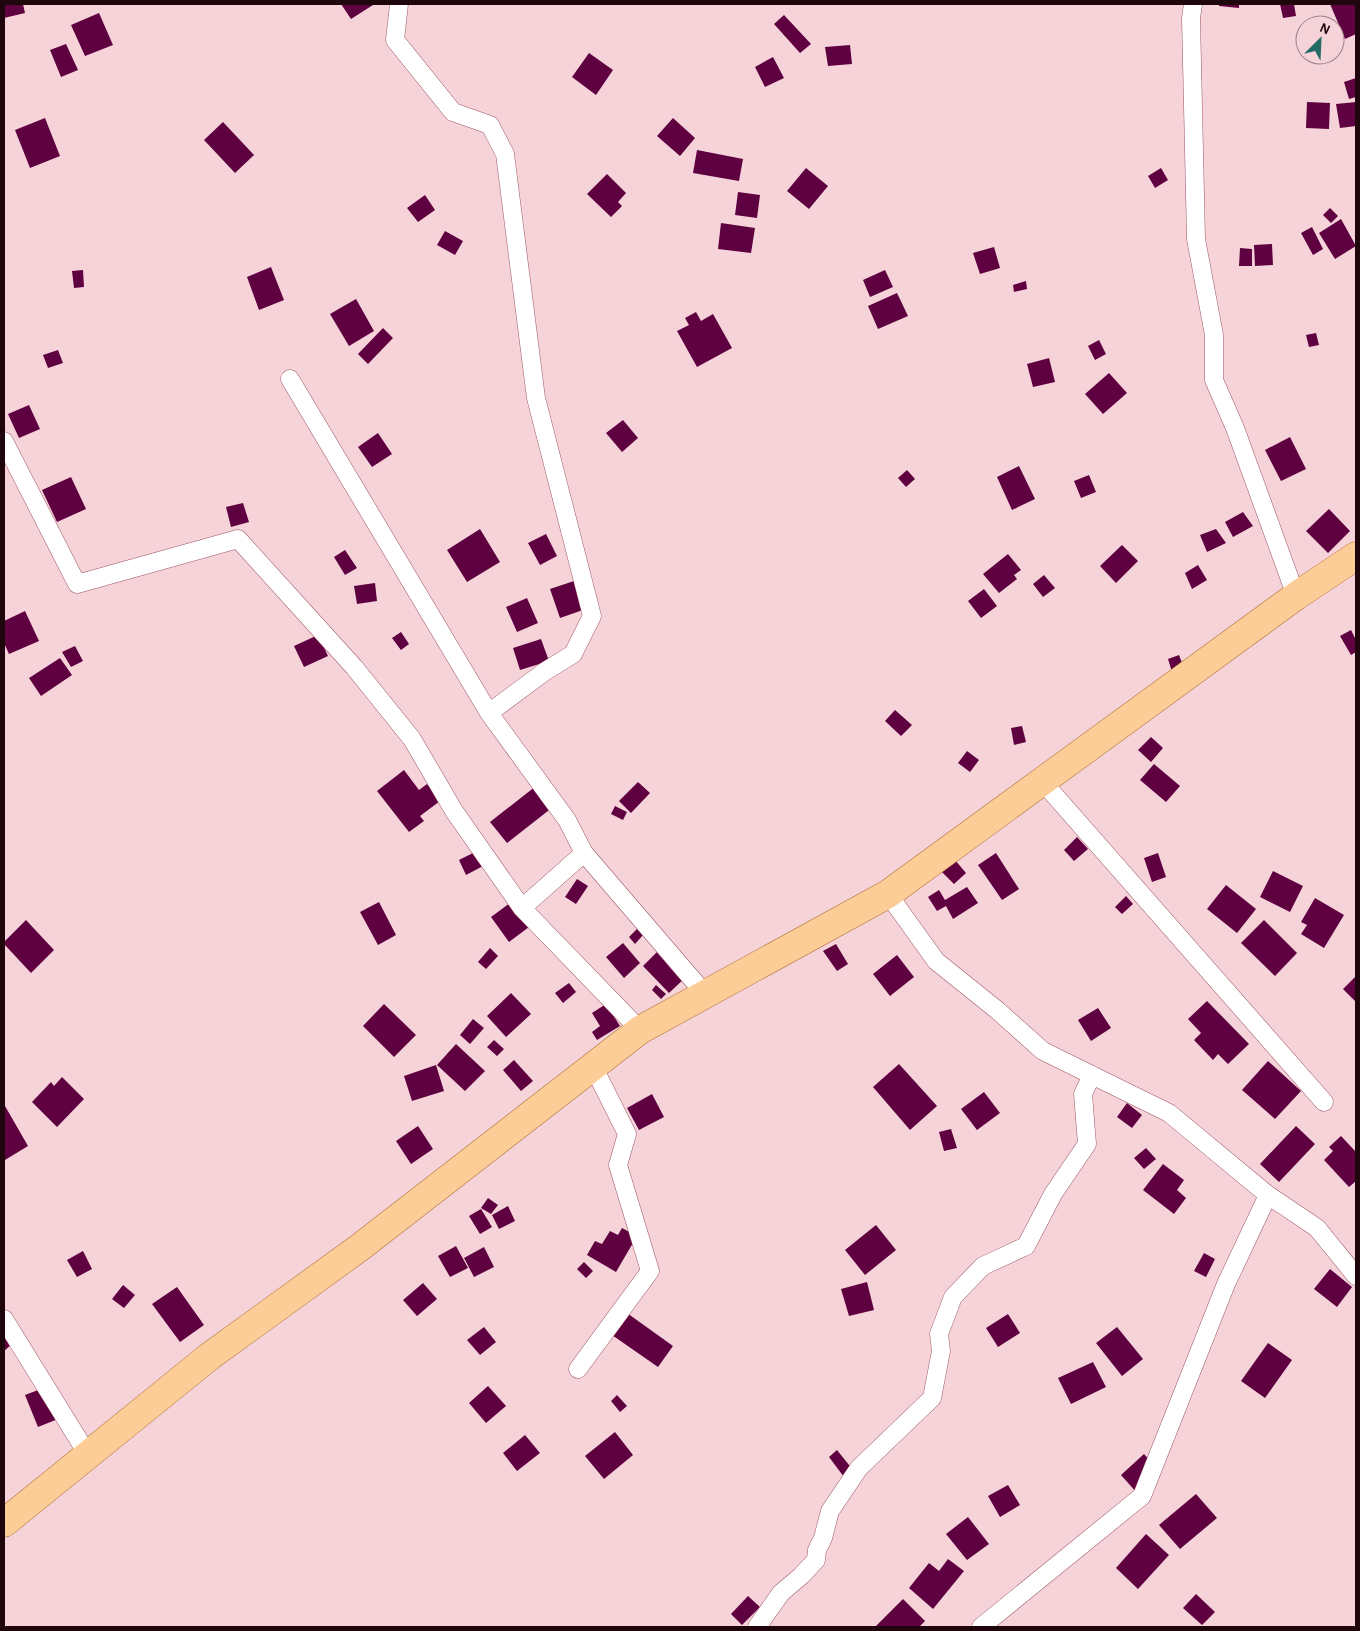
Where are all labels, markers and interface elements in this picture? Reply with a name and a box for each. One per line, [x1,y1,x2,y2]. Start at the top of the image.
north arrow [1295,15,1345,65]
text: N [1318,21,1332,37]

